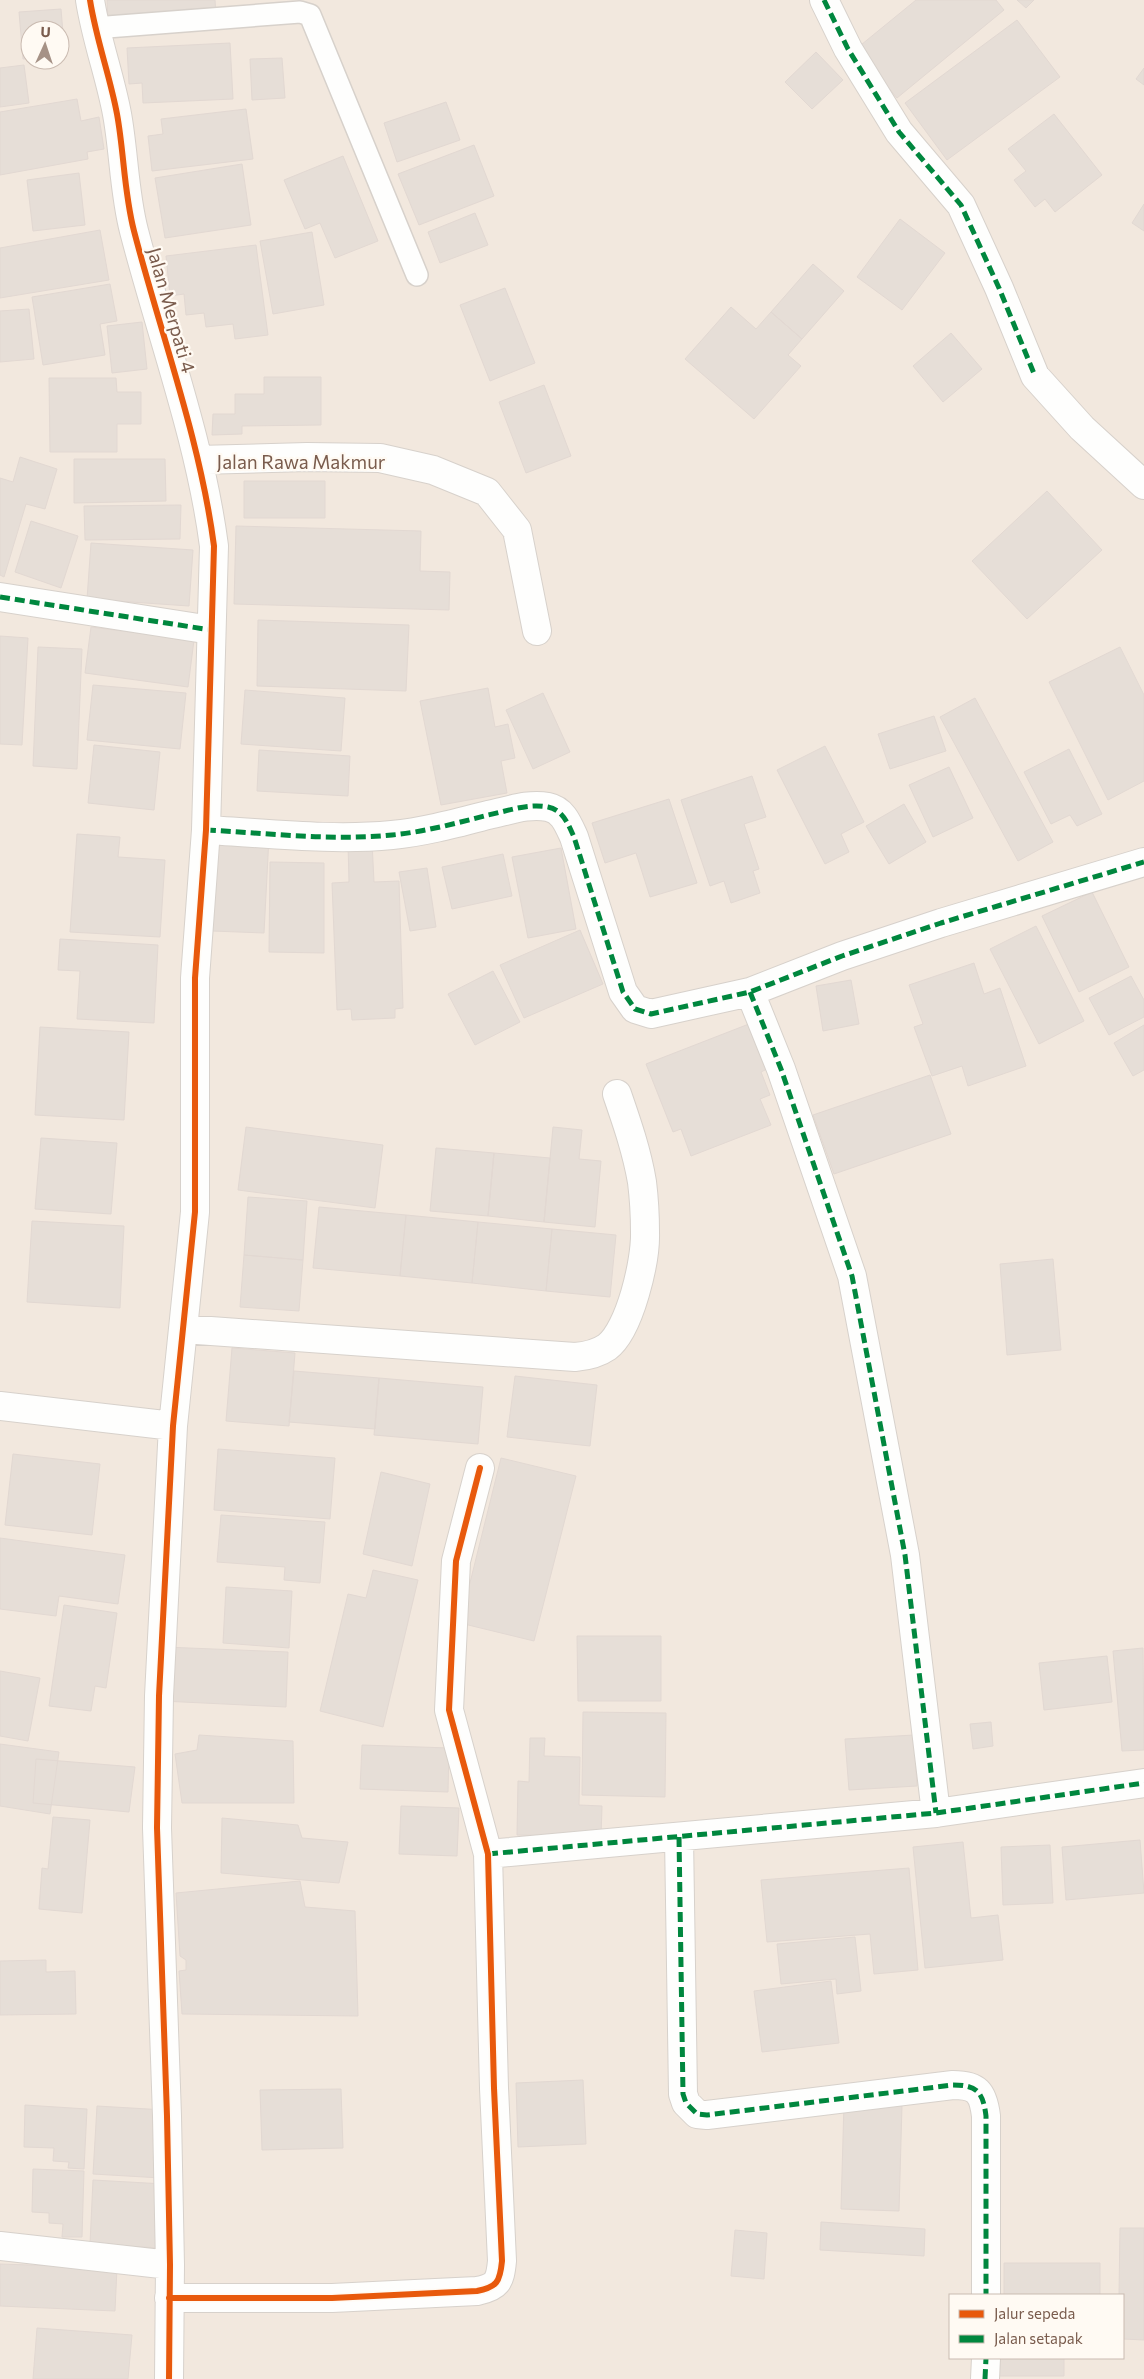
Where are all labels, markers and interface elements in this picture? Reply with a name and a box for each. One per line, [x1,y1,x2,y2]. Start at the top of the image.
north arrow [20,20,70,70]
text: U [40,23,51,40]
street label: Jalan Merpati 4 [143,245,201,375]
street label: Jalan Rawa Makmur [217,450,386,473]
legend [949,2294,1124,2359]
text: Jalur sepeda [994,2304,1075,2322]
text: Jalan setapak [994,2329,1083,2347]

